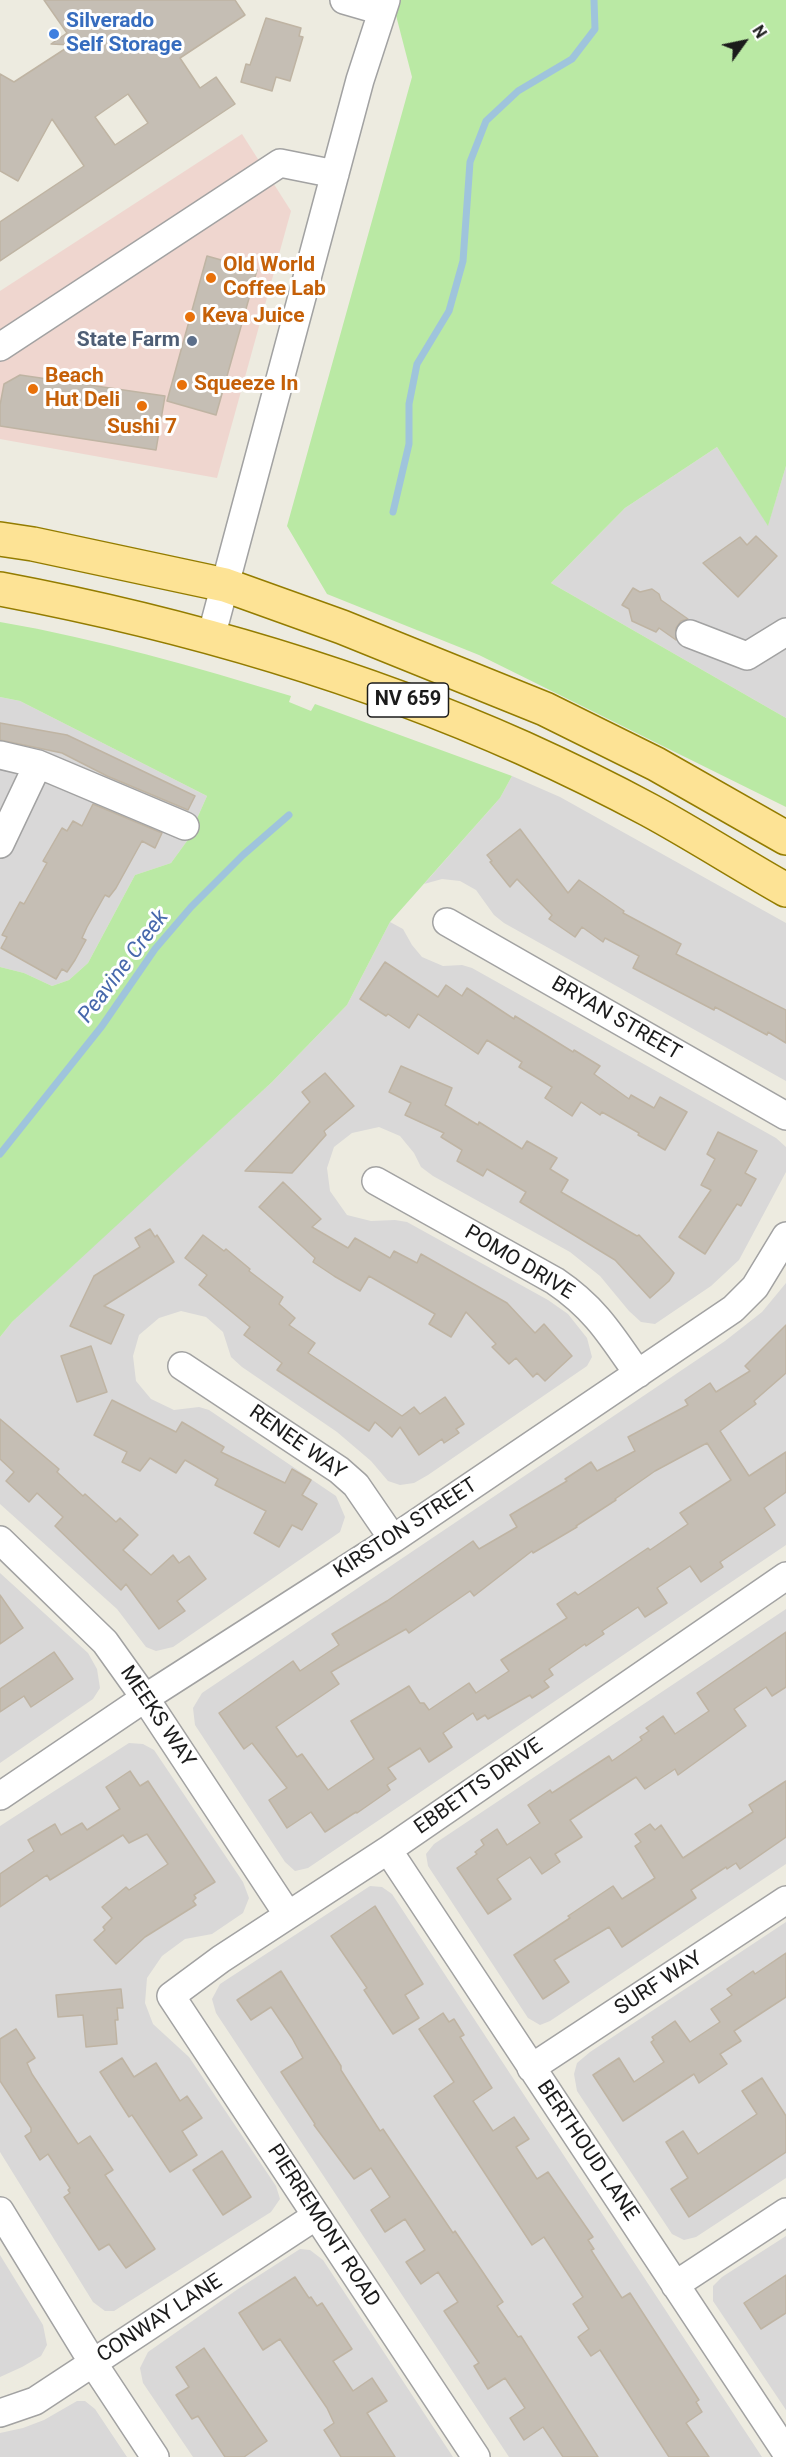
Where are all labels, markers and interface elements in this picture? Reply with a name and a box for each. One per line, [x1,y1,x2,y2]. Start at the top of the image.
place label: Silverado Self Storage [66,9,182,59]
north arrow [714,12,774,72]
text: N [748,22,771,42]
marker: Silverado Self Storage [47,27,61,41]
place label: Old World Coffee Lab [223,253,326,303]
marker: Old World Coffee Lab [204,271,218,285]
place label: Keva Juice [202,304,305,330]
marker: Keva Juice [183,310,197,324]
place label: State Farm [77,328,180,354]
marker: State Farm [185,334,199,348]
place label: Beach Hut Deli [45,364,120,414]
place label: Squeeze In [194,372,298,398]
marker: Squeeze In [175,378,189,392]
marker: Beach Hut Deli [26,382,40,396]
marker: Sushi 7 [135,399,149,413]
place label: Sushi 7 [107,415,177,441]
road number: NV 659 [368,683,448,717]
water label: Peavine Creek [73,905,175,1029]
street label: BRYAN STREET [547,972,685,1066]
street label: POMO DRIVE [460,1220,578,1306]
street label: RENEE WAY [244,1400,350,1486]
street label: KIRSTON STREET [330,1473,482,1585]
street label: MEEKS WAY [114,1662,200,1772]
street label: EBBETTS DRIVE [410,1733,548,1841]
street label: SURF WAY [610,1946,708,2022]
street label: BERTHOUD LANE [531,2076,643,2226]
street label: PIERREMONT ROAD [261,2140,385,2312]
street label: CONWAY LANE [93,2269,227,2369]

